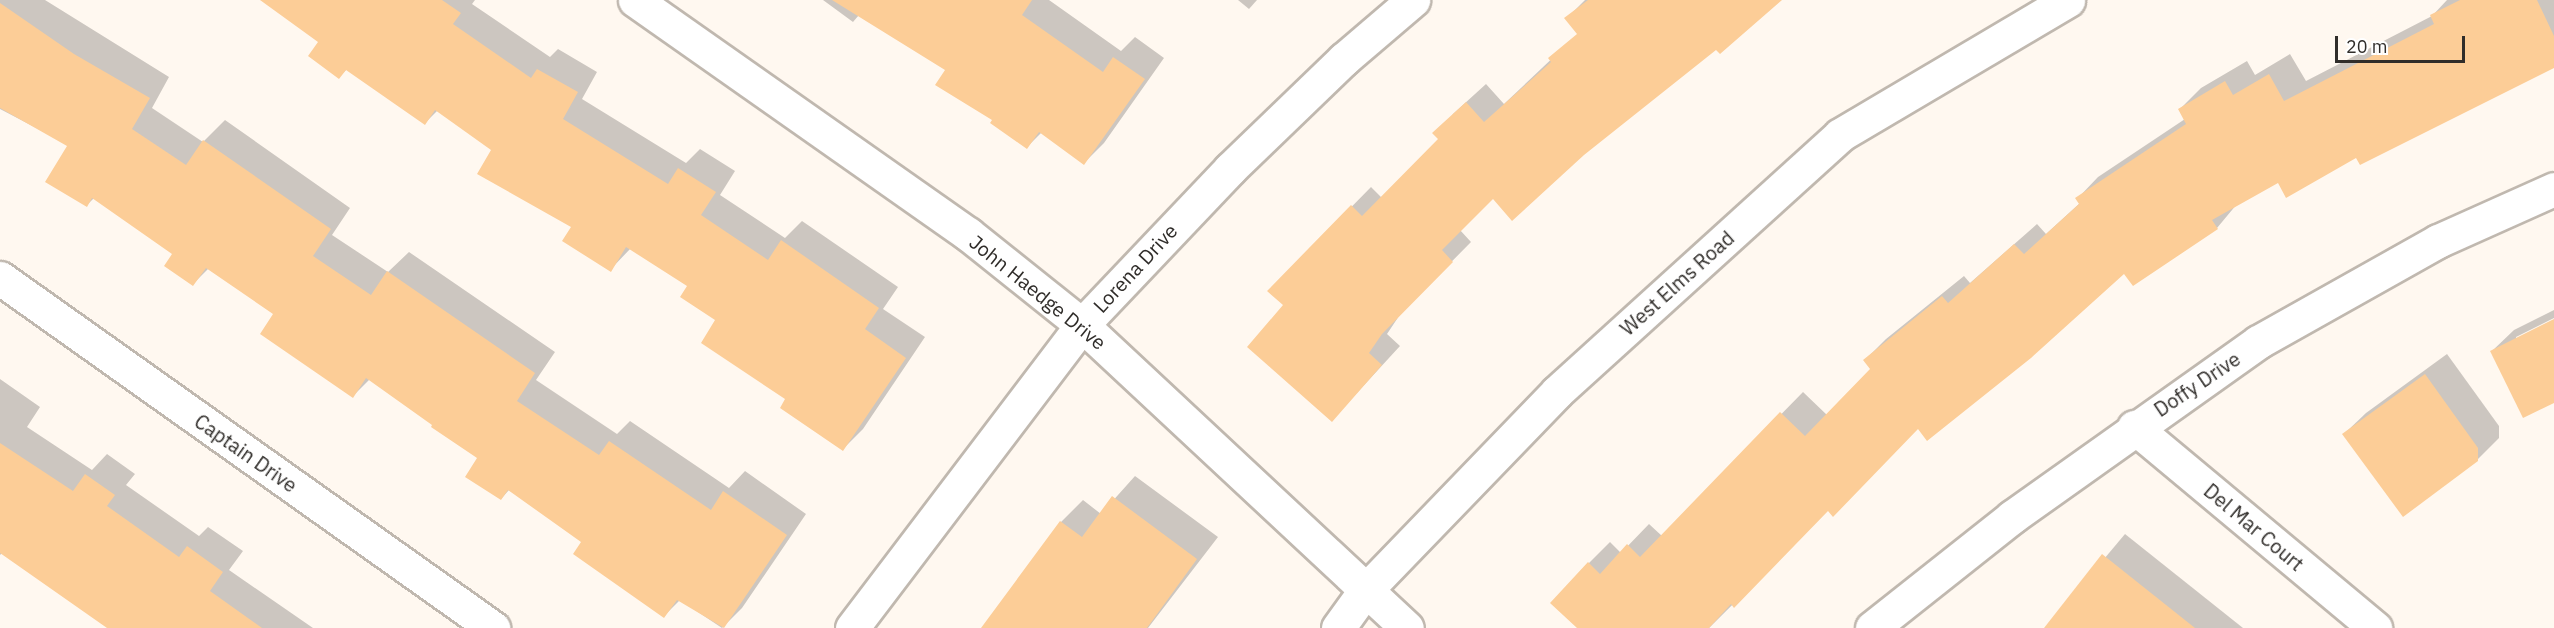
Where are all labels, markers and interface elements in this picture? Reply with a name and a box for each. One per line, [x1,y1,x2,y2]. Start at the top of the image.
scale bar [2338,24,2468,62]
text: 20 m [2346,35,2388,58]
street label: Lorena Drive [1088,219,1182,317]
street label: West Elms Road [1615,226,1739,340]
street label: John Haedge Drive [965,230,1111,354]
street label: Doffy Drive [2149,346,2245,422]
street label: Captain Drive [190,409,302,497]
street label: Del Mar Court [2199,478,2309,576]

